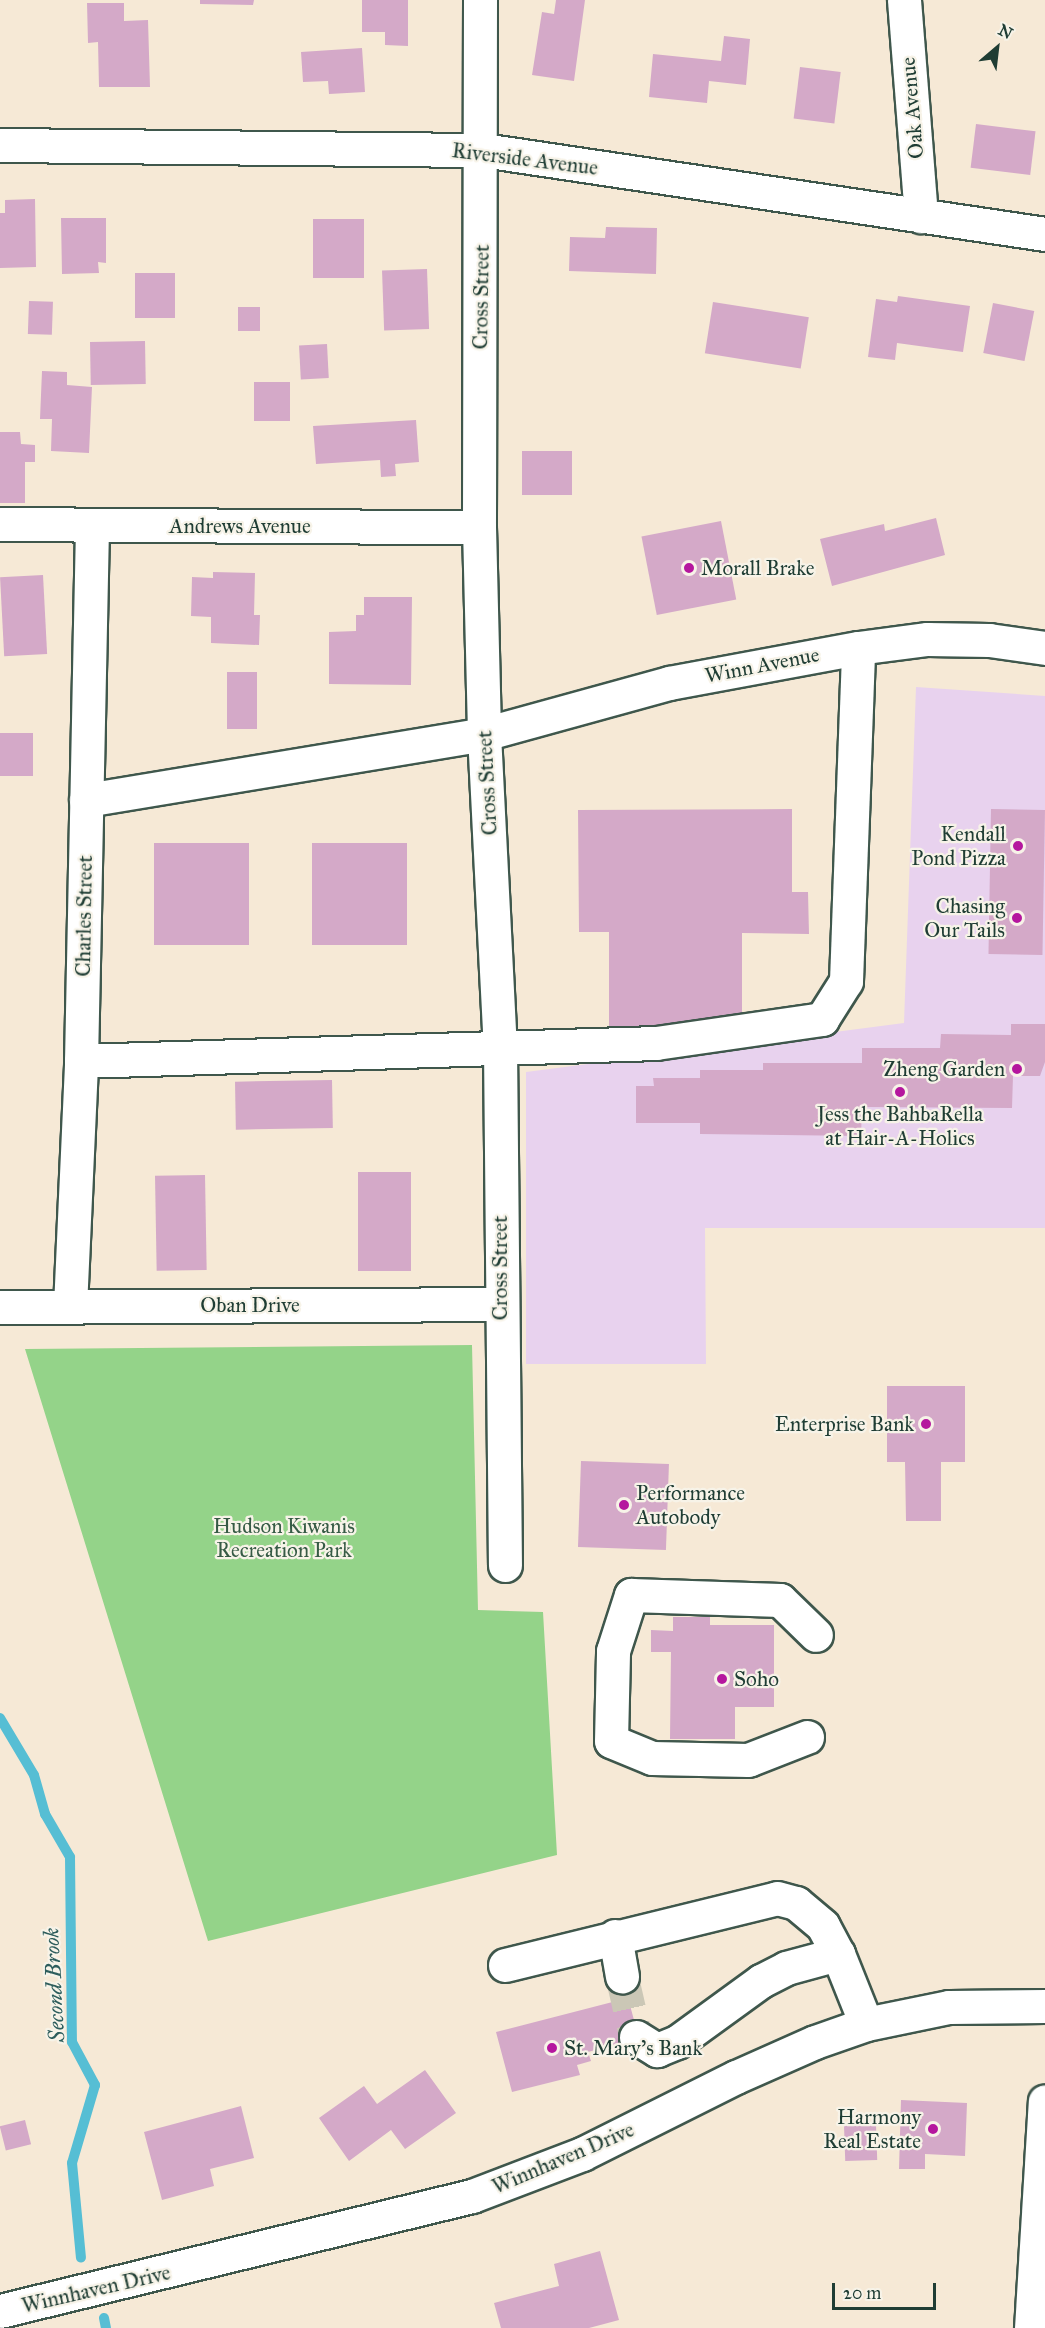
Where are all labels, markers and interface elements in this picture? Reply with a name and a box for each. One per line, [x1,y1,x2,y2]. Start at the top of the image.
north arrow [967,18,1027,78]
text: N [995,20,1016,43]
street label: Oak Avenue [895,56,929,160]
street label: Riverside Avenue [451,138,599,180]
street label: Cross Street [467,244,495,350]
street label: Andrews Avenue [169,513,311,539]
place label: Morall Brake [701,555,815,581]
marker: Morall Brake [682,561,696,575]
street label: Winn Avenue [703,642,821,688]
street label: Cross Street [472,730,502,836]
place label: Kendall Pond Pizza [911,821,1006,871]
marker: Kendall Pond Pizza [1011,839,1025,853]
street label: Charles Street [70,855,98,977]
place label: Chasing Our Tails [924,893,1005,943]
marker: Chasing Our Tails [1010,911,1024,925]
place label: Zheng Garden [883,1056,1005,1082]
marker: Zheng Garden [1010,1062,1024,1076]
marker: Jess the BahbaRella at Hair-A-Holics [893,1085,907,1099]
place label: Jess the BahbaRella at Hair-A-Holics [817,1101,983,1151]
street label: Cross Street [487,1216,513,1320]
street label: Oban Drive [200,1292,300,1318]
place label: Enterprise Bank [775,1411,914,1437]
marker: Enterprise Bank [919,1417,933,1431]
place label: Performance Autobody [636,1480,745,1530]
marker: Performance Autobody [617,1498,631,1512]
park label: Hudson Kiwanis Recreation Park [213,1513,355,1563]
place label: Soho [734,1666,779,1692]
marker: Soho [715,1672,729,1686]
water label: Second Brook [38,1927,70,2043]
place label: St. Mary's Bank [564,2035,702,2061]
marker: St. Mary's Bank [545,2041,559,2055]
place label: Harmony Real Estate [823,2104,921,2154]
street label: Winnhaven Drive [488,2117,638,2199]
marker: Harmony Real Estate [926,2122,940,2136]
street label: Winnhaven Drive [19,2260,173,2318]
scale bar [835,2271,938,2309]
text: 20 m [843,2282,881,2304]

